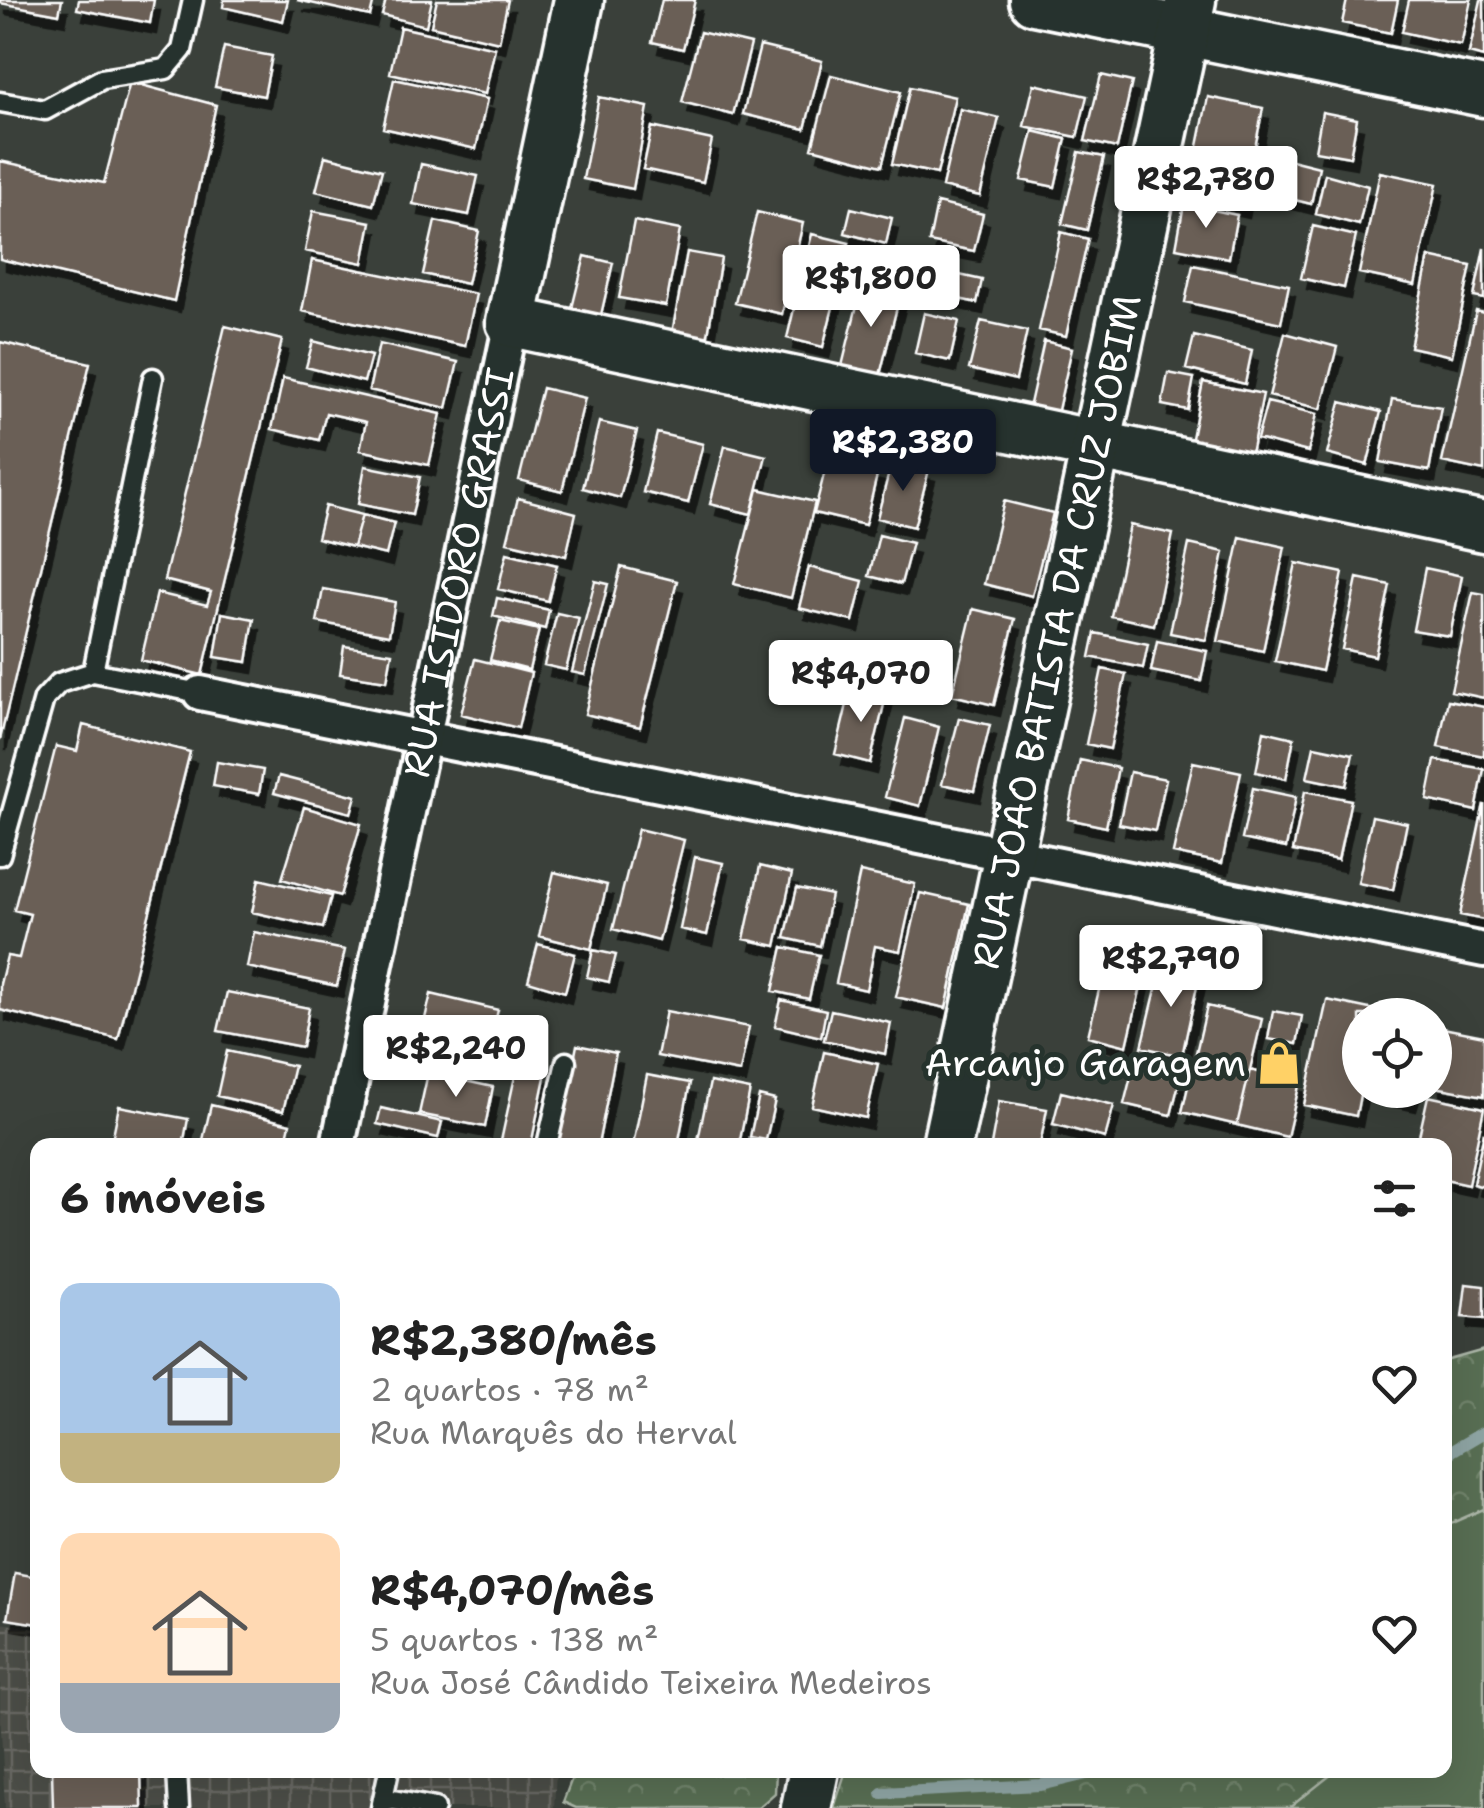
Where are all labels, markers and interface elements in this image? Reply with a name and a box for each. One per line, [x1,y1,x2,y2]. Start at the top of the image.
pin: R$2,780 [1114,146,1298,231]
text: R$2,780 [1136,157,1276,200]
pin: R$1,800 [779,245,963,330]
text: R$1,800 [805,256,937,299]
street label: RUA JOÃO BATISTA DA CRUZ JOBIM [959,289,1153,973]
street label: RUA ISIDORO GRASSI [390,363,526,782]
pin: R$2,380 [811,409,995,494]
text: R$2,380 [832,420,974,463]
pin: R$4,070 [769,640,953,725]
text: R$4,070 [791,651,931,694]
pin: R$2,790 [1079,925,1263,1010]
text: R$2,790 [1101,936,1241,979]
map controls [1342,998,1452,1108]
button: locate [1342,998,1452,1108]
pin: R$2,240 [364,1015,548,1100]
text: R$2,240 [385,1026,527,1069]
place label: Arcanjo Garagem [925,1037,1246,1088]
shop icon: Arcanjo Garagem [1255,1039,1303,1087]
text: 6 imóveis [60,1170,266,1226]
icon: filters [1367,1171,1422,1226]
text: R$2,380/mês [370,1312,657,1368]
icon: home [140,1323,260,1443]
icon: heart [1367,1356,1422,1411]
text: 2 quartos · 78 m² [370,1368,649,1411]
text: Rua Marquês do Herval [370,1411,737,1454]
text: R$4,070/mês [370,1562,654,1618]
icon: home [140,1573,260,1693]
icon: heart [1367,1606,1422,1661]
text: 5 quartos · 138 m² [370,1618,659,1661]
text: Rua José Cândido Teixeira Medeiros [370,1661,932,1704]

